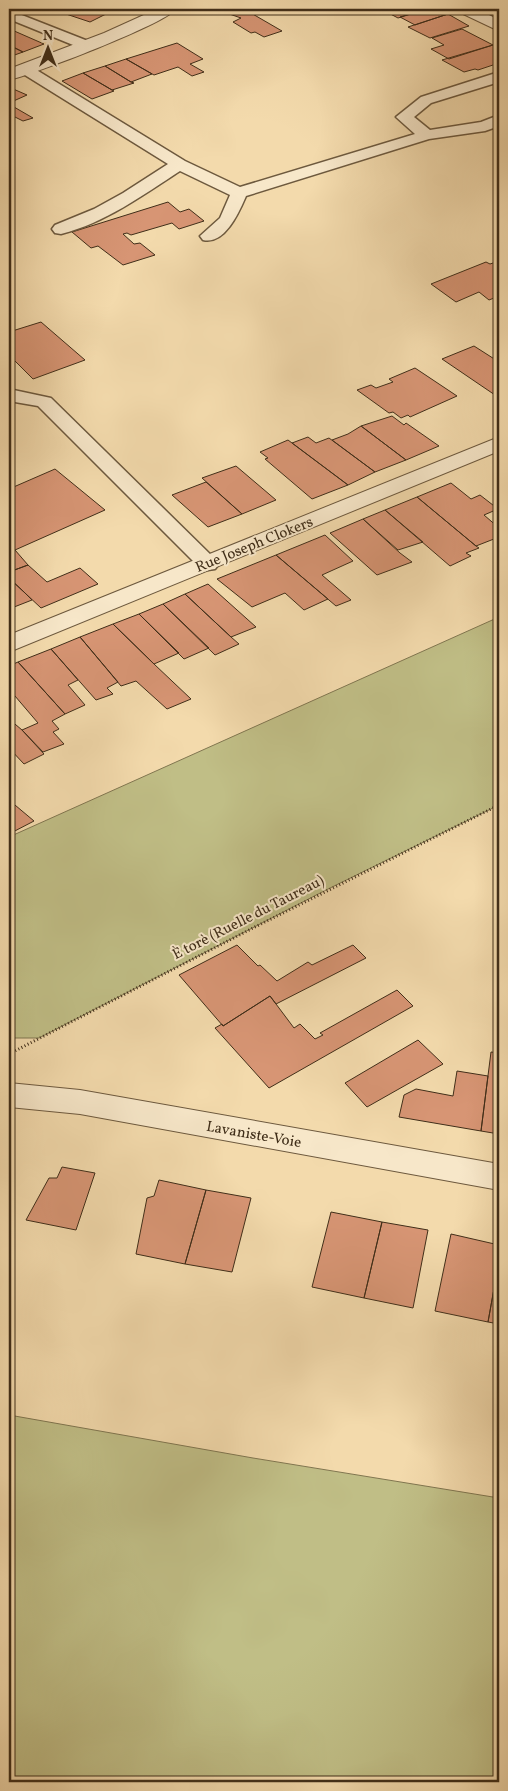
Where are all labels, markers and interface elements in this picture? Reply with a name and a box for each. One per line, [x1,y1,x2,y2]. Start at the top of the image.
north arrow [22,22,72,72]
text: N [43,27,53,46]
street label: Rue Joseph Clokers [192,512,317,579]
street label: È torè (Ruelle du Taureau) [169,871,328,966]
street label: Lavaniste-Voie [205,1117,303,1154]

